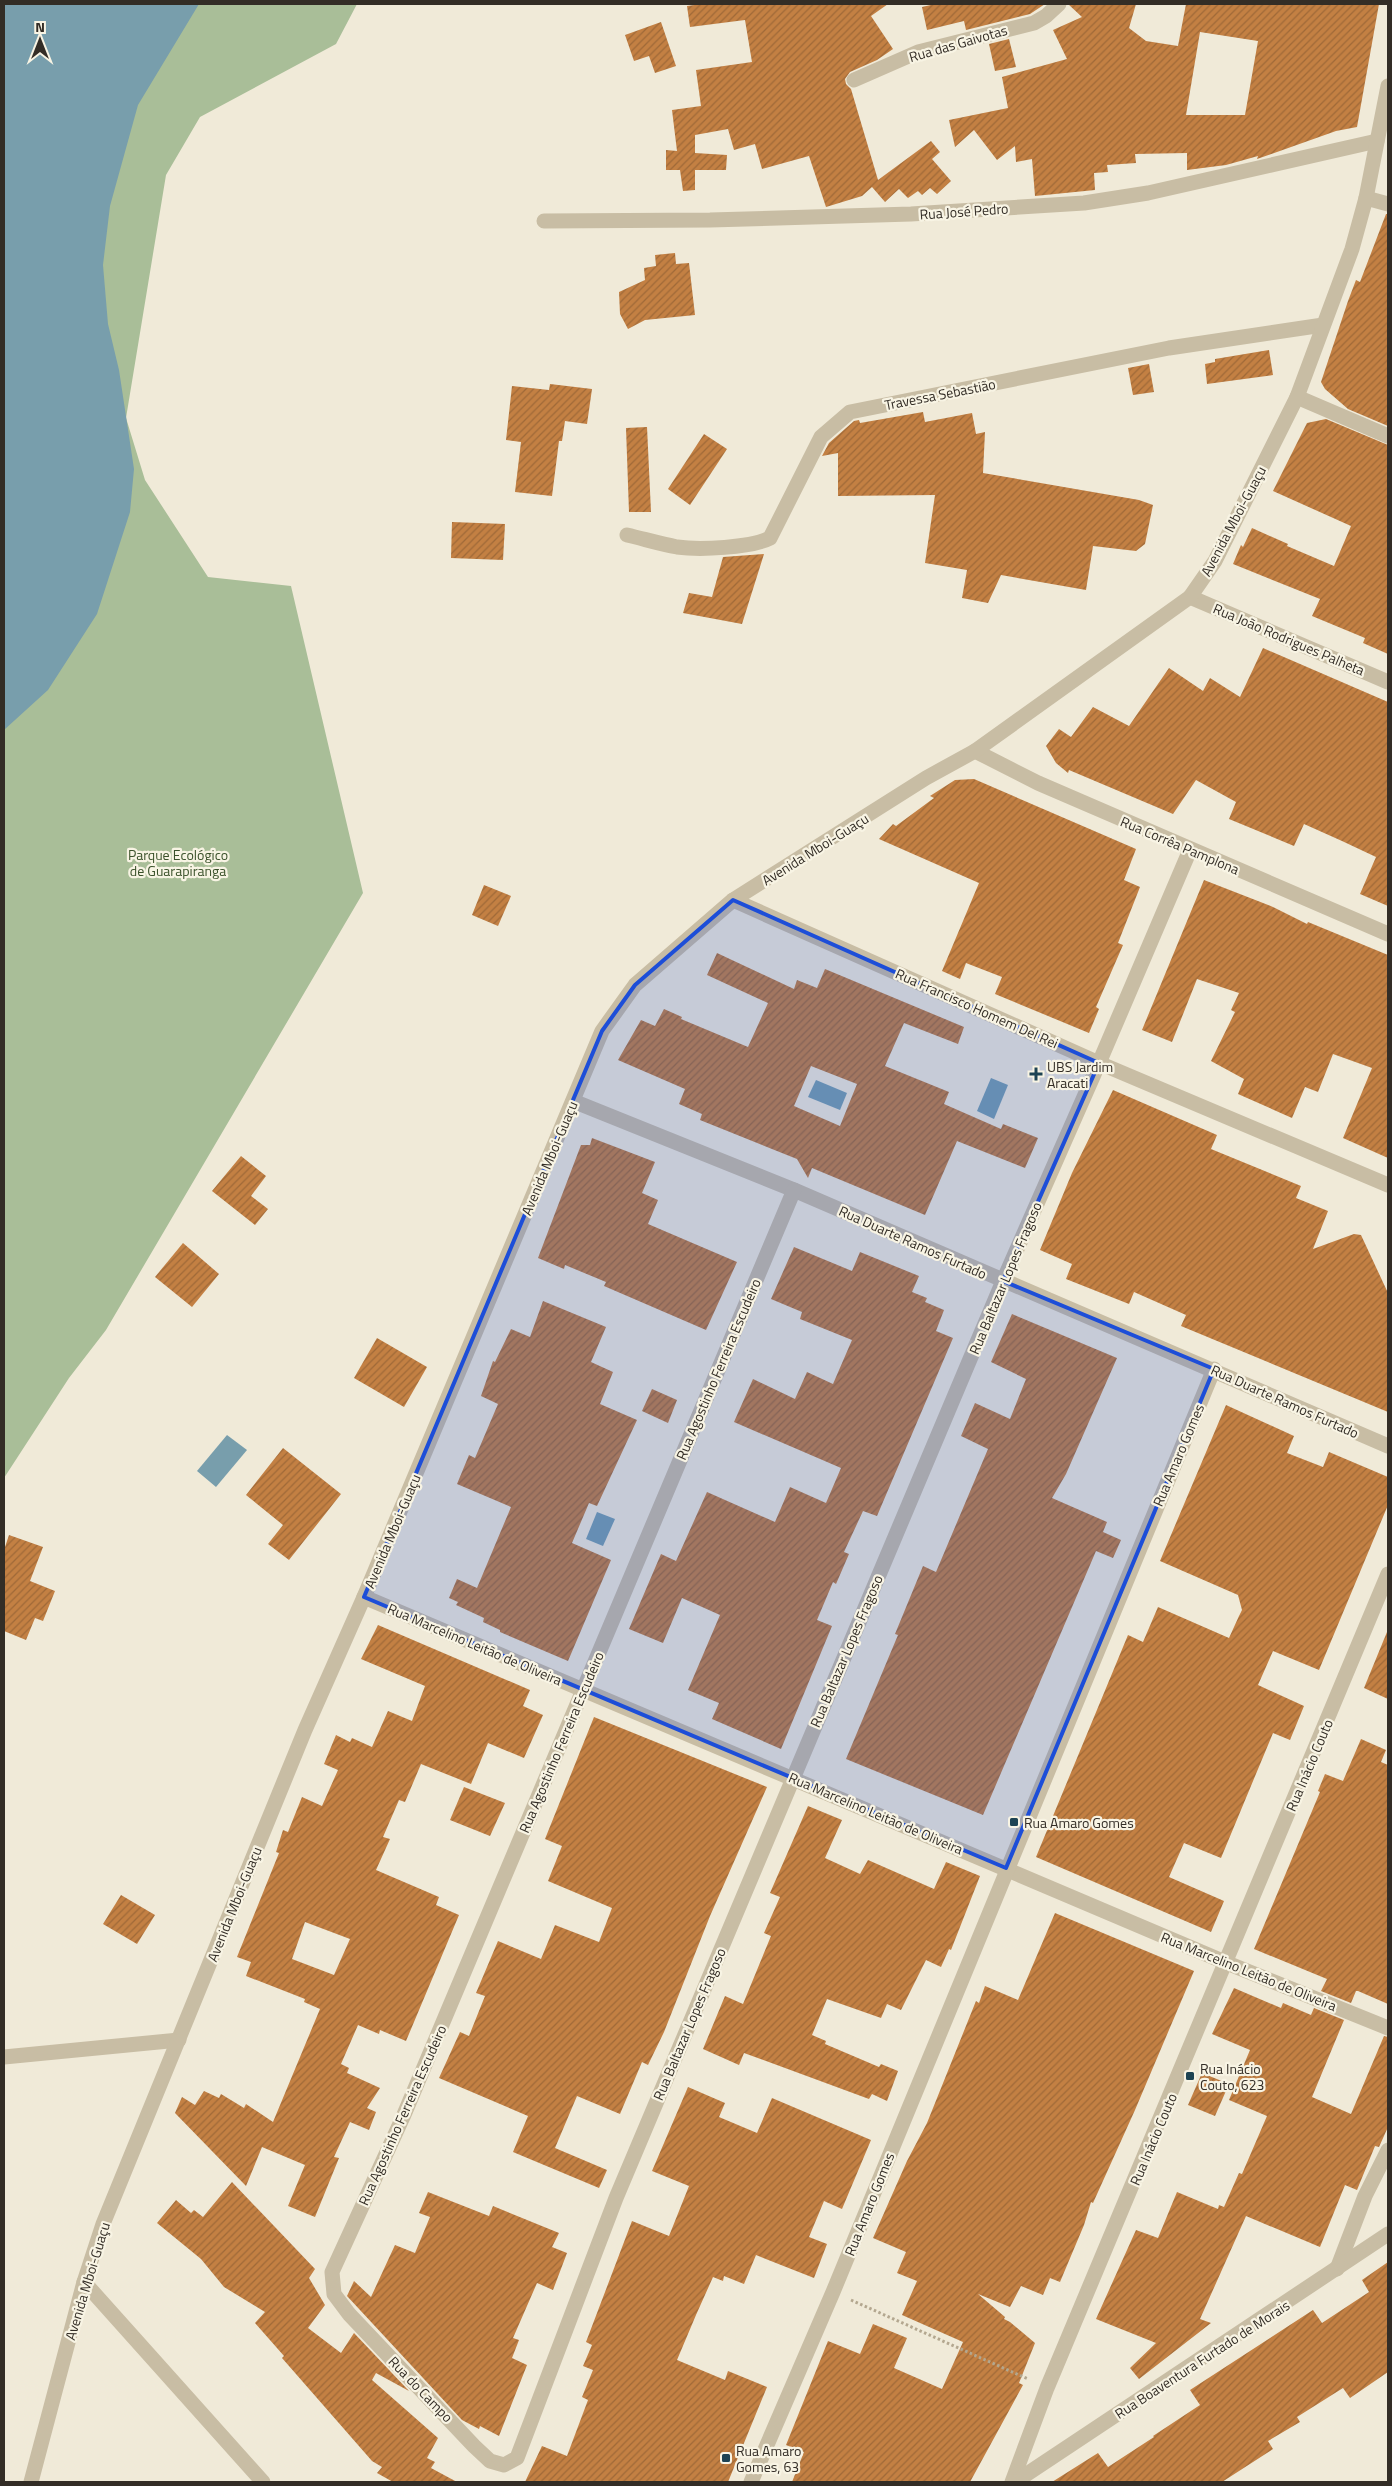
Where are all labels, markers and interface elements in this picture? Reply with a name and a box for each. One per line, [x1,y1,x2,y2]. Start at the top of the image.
north arrow [15,15,65,65]
text: N [35,16,45,37]
street label: Rua das Gaivotas [906,19,1010,67]
street label: Rua José Pedro [919,197,1009,225]
street label: Travessa Sebastião [883,373,997,415]
street label: Avenida Mboi-Guaçu [1195,462,1271,580]
street label: Rua João Rodrigues Palheta [1210,598,1368,680]
street label: Avenida Mboi-Guaçu [758,808,872,890]
street label: Rua Corrêa Pamplona [1117,810,1243,880]
park label: Parque Ecológico de Guarapiranga [128,844,228,881]
street label: Rua Francisco Homem Del Rei [892,963,1062,1053]
place label: UBS Jardim Aracati [1047,1056,1113,1093]
marker: UBS Jardim Aracati [1029,1067,1043,1081]
street label: Avenida Mboi-Guaçu [515,1098,583,1218]
street label: Rua Baltazar Lopes Fragoso [963,1199,1047,1357]
street label: Rua Duarte Ramos Furtado [836,1200,990,1284]
street label: Rua Agostinho Ferreira Escudeiro [670,1275,766,1463]
street label: Rua Duarte Ramos Furtado [1208,1359,1362,1443]
street label: Rua Amaro Gomes [1147,1400,1209,1510]
street label: Avenida Mboi-Guaçu [358,1471,426,1591]
street label: Rua Baltazar Lopes Fragoso [804,1572,888,1730]
street label: Rua Marcelino Leitão de Oliveira [384,1598,566,1690]
street label: Rua Agostinho Ferreira Escudeiro [513,1648,609,1836]
street label: Rua Inácio Couto [1280,1716,1338,1814]
street label: Rua Marcelino Leitão de Oliveira [785,1767,967,1859]
place label: Rua Amaro Gomes [1024,1812,1134,1833]
marker: Rua Amaro Gomes [1008,1816,1020,1828]
street label: Avenida Mboi-Guaçu [201,1843,267,1965]
street label: Rua Marcelino Leitão de Oliveira [1158,1926,1340,2016]
street label: Rua Baltazar Lopes Fragoso [647,1945,731,2103]
street label: Rua Agostinho Ferreira Escudeiro [353,2022,451,2208]
place label: Rua Inácio Couto, 623 [1200,2058,1264,2095]
marker: Rua Inácio Couto, 623 [1184,2070,1196,2082]
street label: Rua Inácio Couto [1124,2090,1182,2188]
street label: Rua Amaro Gomes [839,2149,899,2259]
street label: Avenida Mboi-Guaçu [59,2220,115,2342]
street label: Rua Boaventura Furtado de Morais [1110,2294,1294,2424]
street label: Rua do Campo [384,2351,458,2427]
place label: Rua Amaro Gomes, 63 [736,2440,801,2477]
marker: Rua Amaro Gomes, 63 [720,2452,732,2464]

